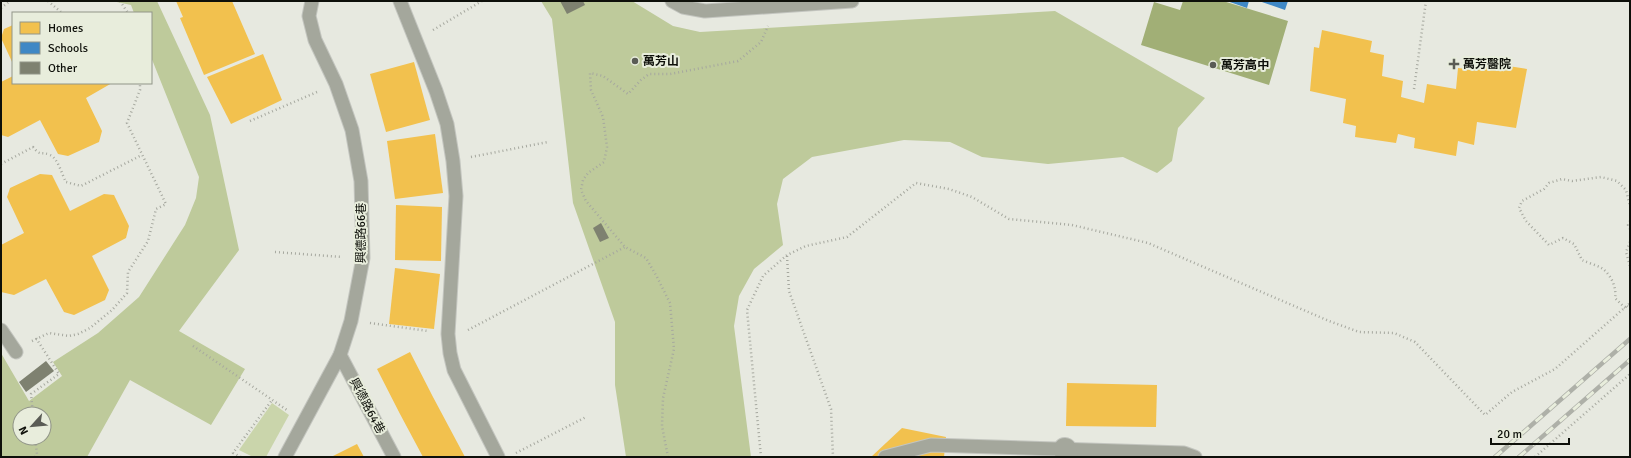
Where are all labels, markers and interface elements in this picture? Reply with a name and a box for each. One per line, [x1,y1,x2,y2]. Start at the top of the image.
legend [12,12,152,84]
text: Homes [48,21,83,36]
text: Schools [48,41,88,56]
place label: 萬芳山 [643,54,679,69]
marker: 萬芳山 [630,56,640,66]
place label: 萬芳醫院 [1463,57,1511,72]
place label: 萬芳高中 [1221,58,1269,73]
marker: 萬芳醫院 [1448,58,1460,70]
marker: 萬芳高中 [1208,60,1218,70]
text: Other [48,61,78,76]
street label: 興德路66巷 [354,203,369,263]
street label: 興德路64巷 [346,376,388,436]
north arrow [12,406,52,446]
scale bar [1491,420,1569,446]
text: N [16,424,31,437]
text: 20 m [1497,427,1522,442]

